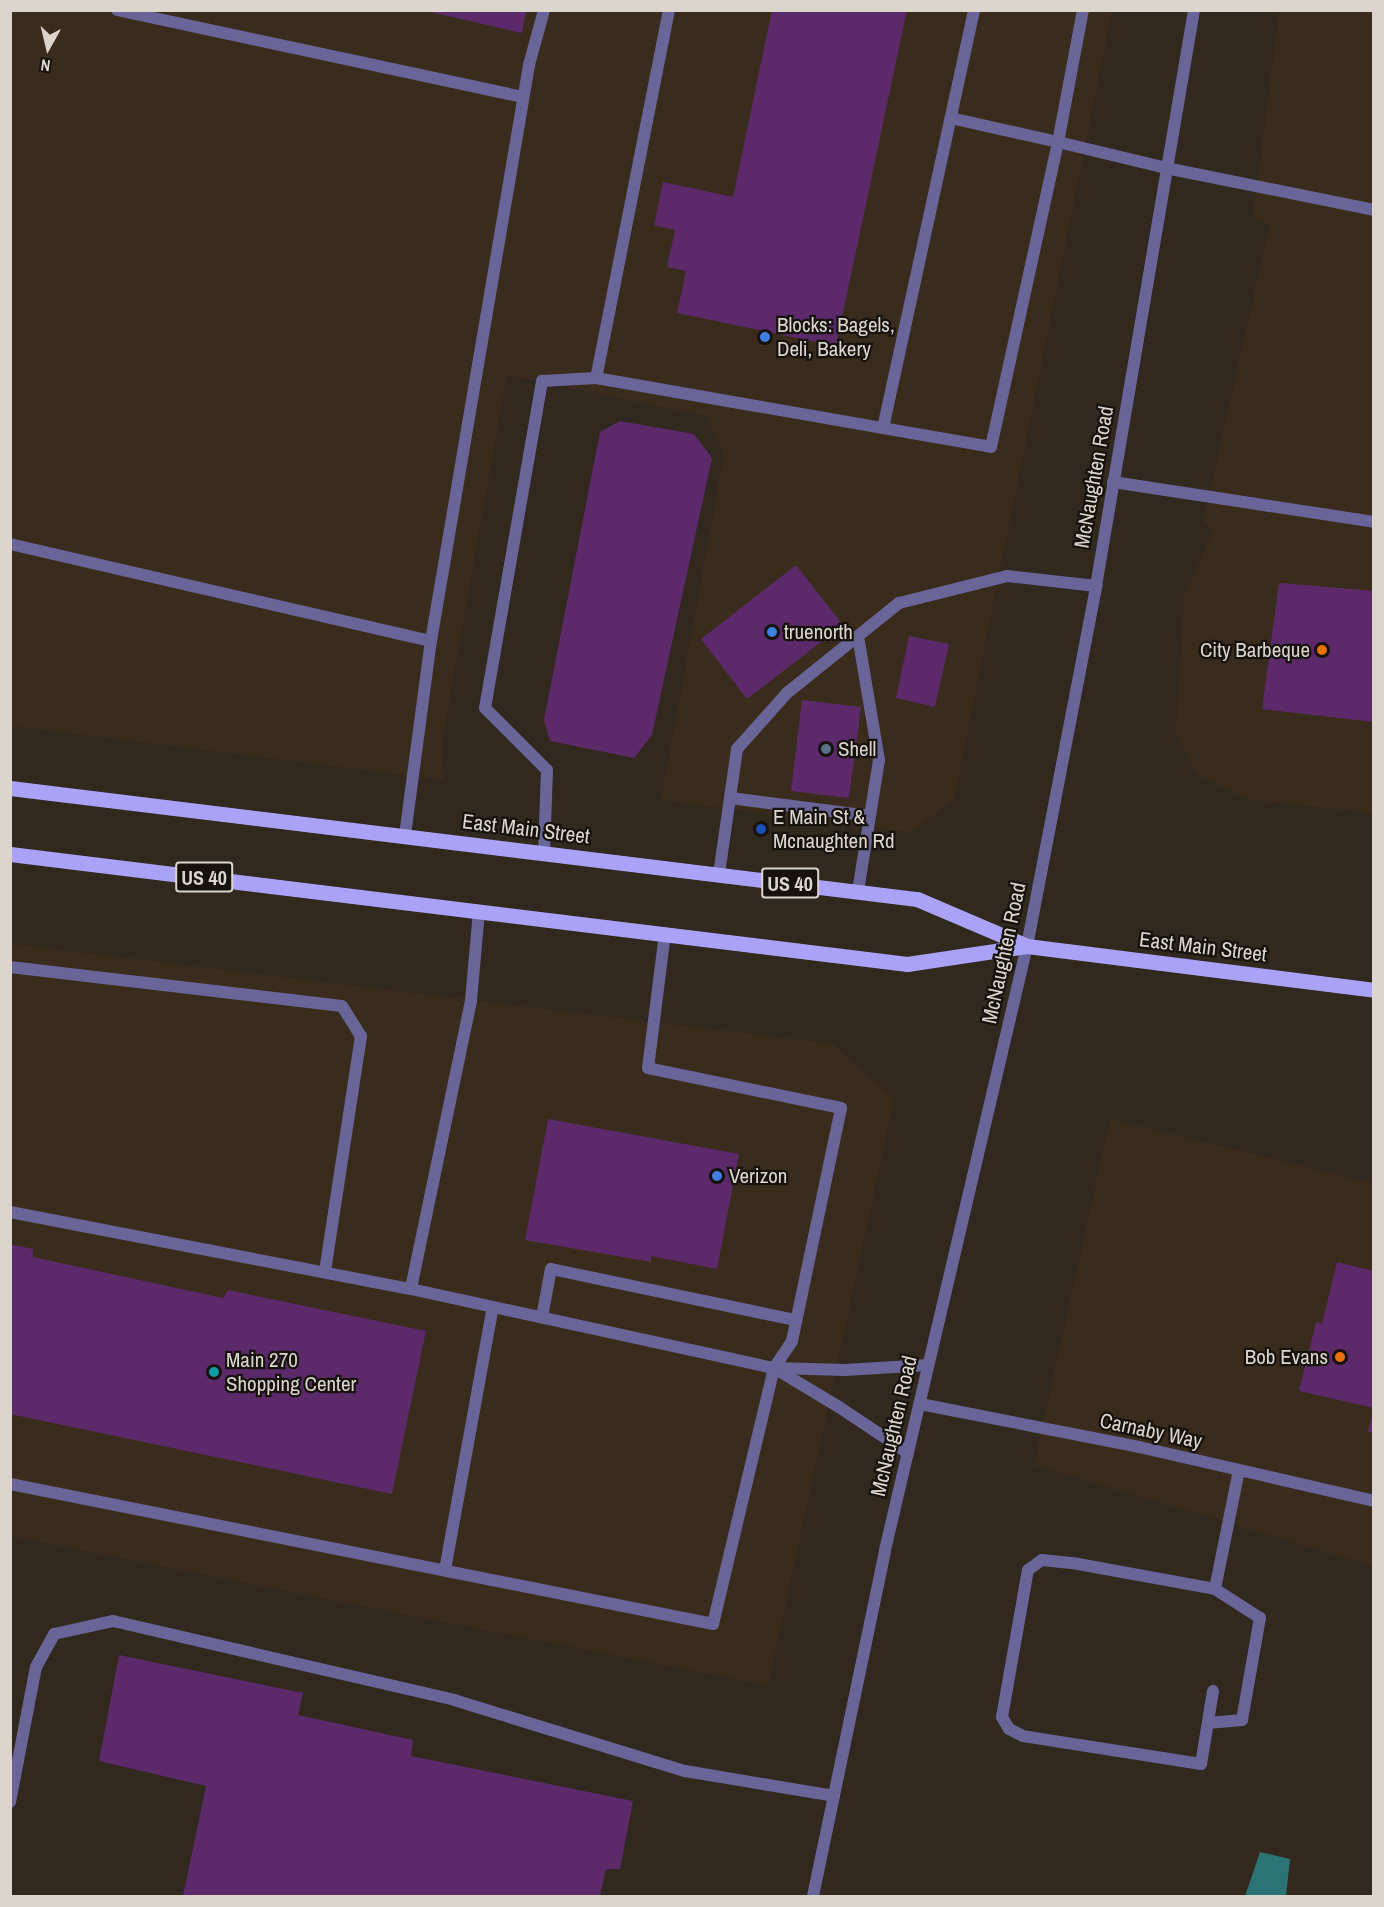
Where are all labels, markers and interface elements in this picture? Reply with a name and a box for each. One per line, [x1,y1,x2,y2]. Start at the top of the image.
north arrow [18,18,78,78]
text: N [39,54,52,77]
place label: Blocks: Bagels, Deli, Bakery [777,312,895,362]
marker: Blocks: Bagels, Deli, Bakery [758,330,772,344]
street label: McNaughten Road [1069,404,1119,550]
place label: truenorth [784,619,853,645]
marker: truenorth [765,625,779,639]
place label: City Barbeque [1200,637,1310,663]
marker: City Barbeque [1315,643,1329,657]
place label: Shell [838,736,876,762]
marker: Shell [819,742,833,756]
place label: E Main St & Mcnaughten Rd [773,804,895,854]
street label: East Main Street [461,809,591,849]
marker: E Main St & Mcnaughten Rd [754,822,768,836]
road number: US 40 [174,860,234,894]
road number: US 40 [760,866,820,900]
street label: McNaughten Road [977,880,1031,1026]
street label: East Main Street [1138,927,1268,967]
place label: Verizon [729,1163,787,1189]
marker: Verizon [710,1169,724,1183]
place label: Bob Evans [1245,1344,1328,1370]
place label: Main 270 Shopping Center [226,1347,356,1397]
marker: Bob Evans [1333,1350,1347,1364]
street label: McNaughten Road [866,1353,922,1499]
marker: Main 270 Shopping Center [207,1365,221,1379]
street label: Carnaby Way [1098,1408,1204,1454]

